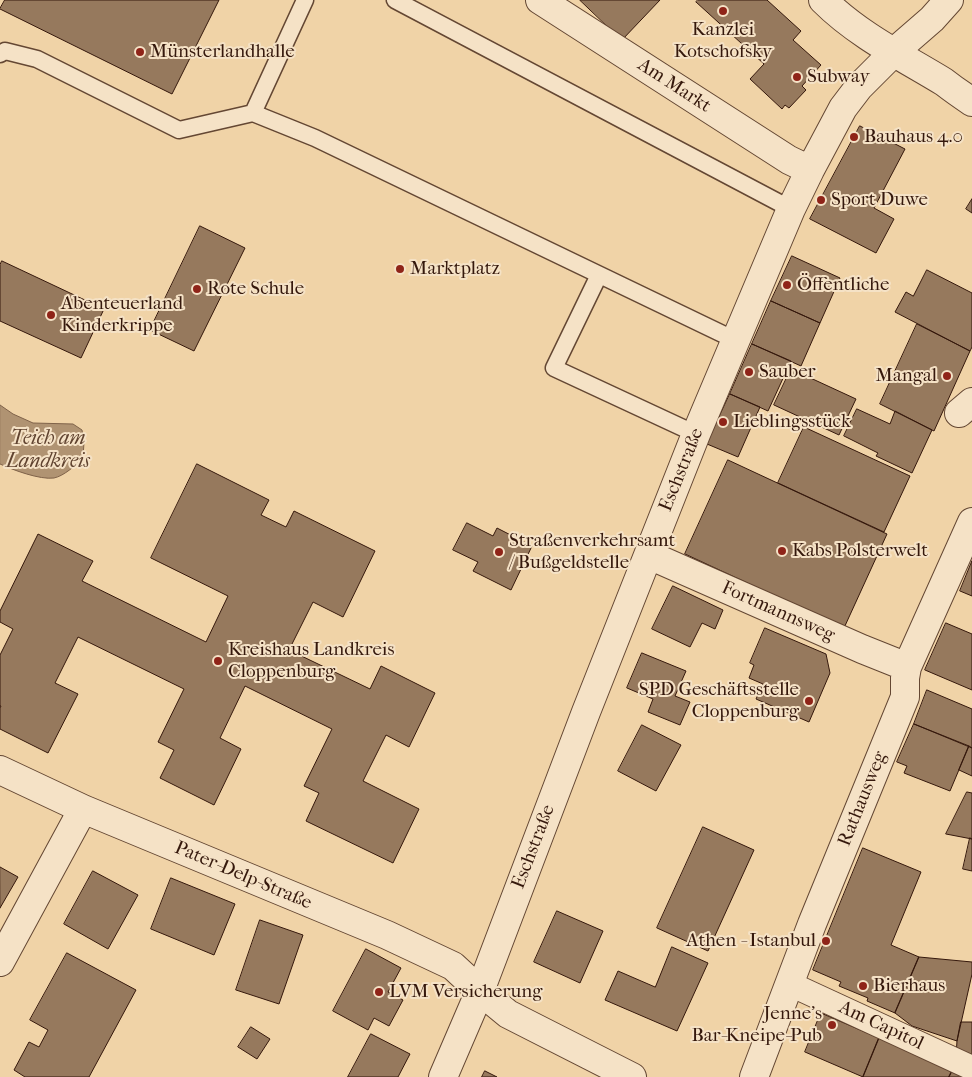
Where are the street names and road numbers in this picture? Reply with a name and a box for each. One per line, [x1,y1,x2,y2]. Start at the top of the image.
street label: Am Markt [633,54,715,118]
street label: Eschstraße [655,425,709,515]
street label: Fortmannsweg [718,577,838,647]
street label: Rathausweg [834,748,892,850]
street label: Eschstraße [508,802,560,892]
street label: Pater-Delp-Straße [171,837,315,915]
street label: Am Capitol [835,996,927,1056]

